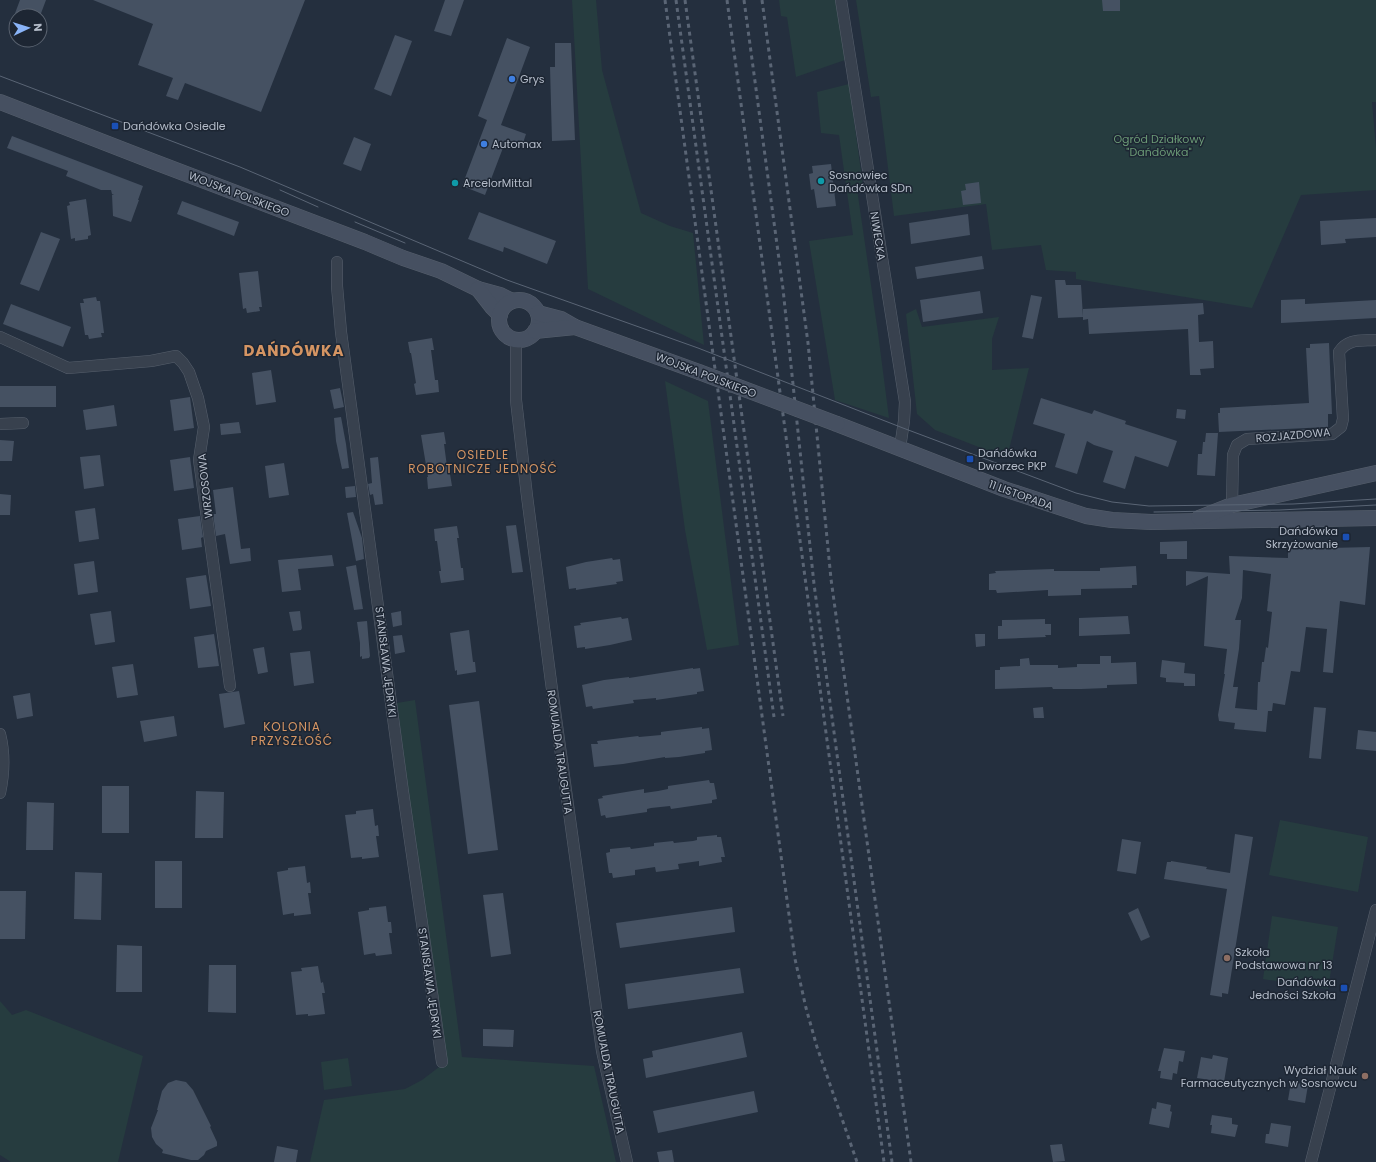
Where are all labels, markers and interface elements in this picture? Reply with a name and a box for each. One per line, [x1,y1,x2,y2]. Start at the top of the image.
north arrow [8,8,48,48]
text: N [30,23,46,32]
place label: Grys [520,71,545,87]
marker: Grys [507,74,517,84]
place label: Dańdówka Osiedle [123,118,226,134]
marker: Dańdówka Osiedle [110,121,120,131]
park label: Ogród Działkowy "Dańdówka" [1113,131,1205,160]
place label: Automax [492,136,542,152]
marker: Automax [479,139,489,149]
street label: WOJSKA POLSKIEGO [186,167,292,221]
place label: Sosnowiec Dańdówka SDn [829,167,912,196]
place label: ArcelorMittal [463,175,532,191]
marker: Sosnowiec Dańdówka SDn [816,176,826,186]
marker: ArcelorMittal [450,178,460,188]
street label: NIWECKA [866,210,890,262]
district label: DAŃDÓWKA [243,340,345,361]
street label: WOJSKA POLSKIEGO [653,348,759,402]
street label: ROZJAZDOWA [1255,424,1332,446]
place label: Dańdówka Dworzec PKP [978,445,1047,474]
district label: OSIEDLE ROBOTNICZE JEDNOŚĆ [408,446,558,477]
street label: WRZOSOWA [194,452,216,519]
marker: Dańdówka Dworzec PKP [965,454,975,464]
street label: 11 LISTOPADA [987,476,1056,514]
place label: Dańdówka Skrzyżowanie [1266,523,1338,552]
marker: Dańdówka Skrzyżowanie [1341,532,1351,542]
street label: STANISŁAWA JĘDRYKI [371,606,401,718]
street label: ROMUALDA TRAUGUTTA [543,689,577,816]
district label: KOLONIA PRZYSZŁOŚĆ [251,718,333,749]
street label: STANISŁAWA JĘDRYKI [414,927,446,1039]
place label: Szkoła Podstawowa nr 13 [1235,944,1333,973]
marker: Szkoła Podstawowa nr 13 [1222,953,1232,963]
place label: Dańdówka Jedności Szkoła [1249,974,1336,1003]
marker: Dańdówka Jedności Szkoła [1339,983,1349,993]
street label: ROMUALDA TRAUGUTTA [589,1009,629,1136]
place label: Wydział Nauk Farmaceutycznych w Sosnowcu [1181,1062,1357,1091]
marker: Wydział Nauk Farmaceutycznych w Sosnowcu [1360,1071,1370,1081]

